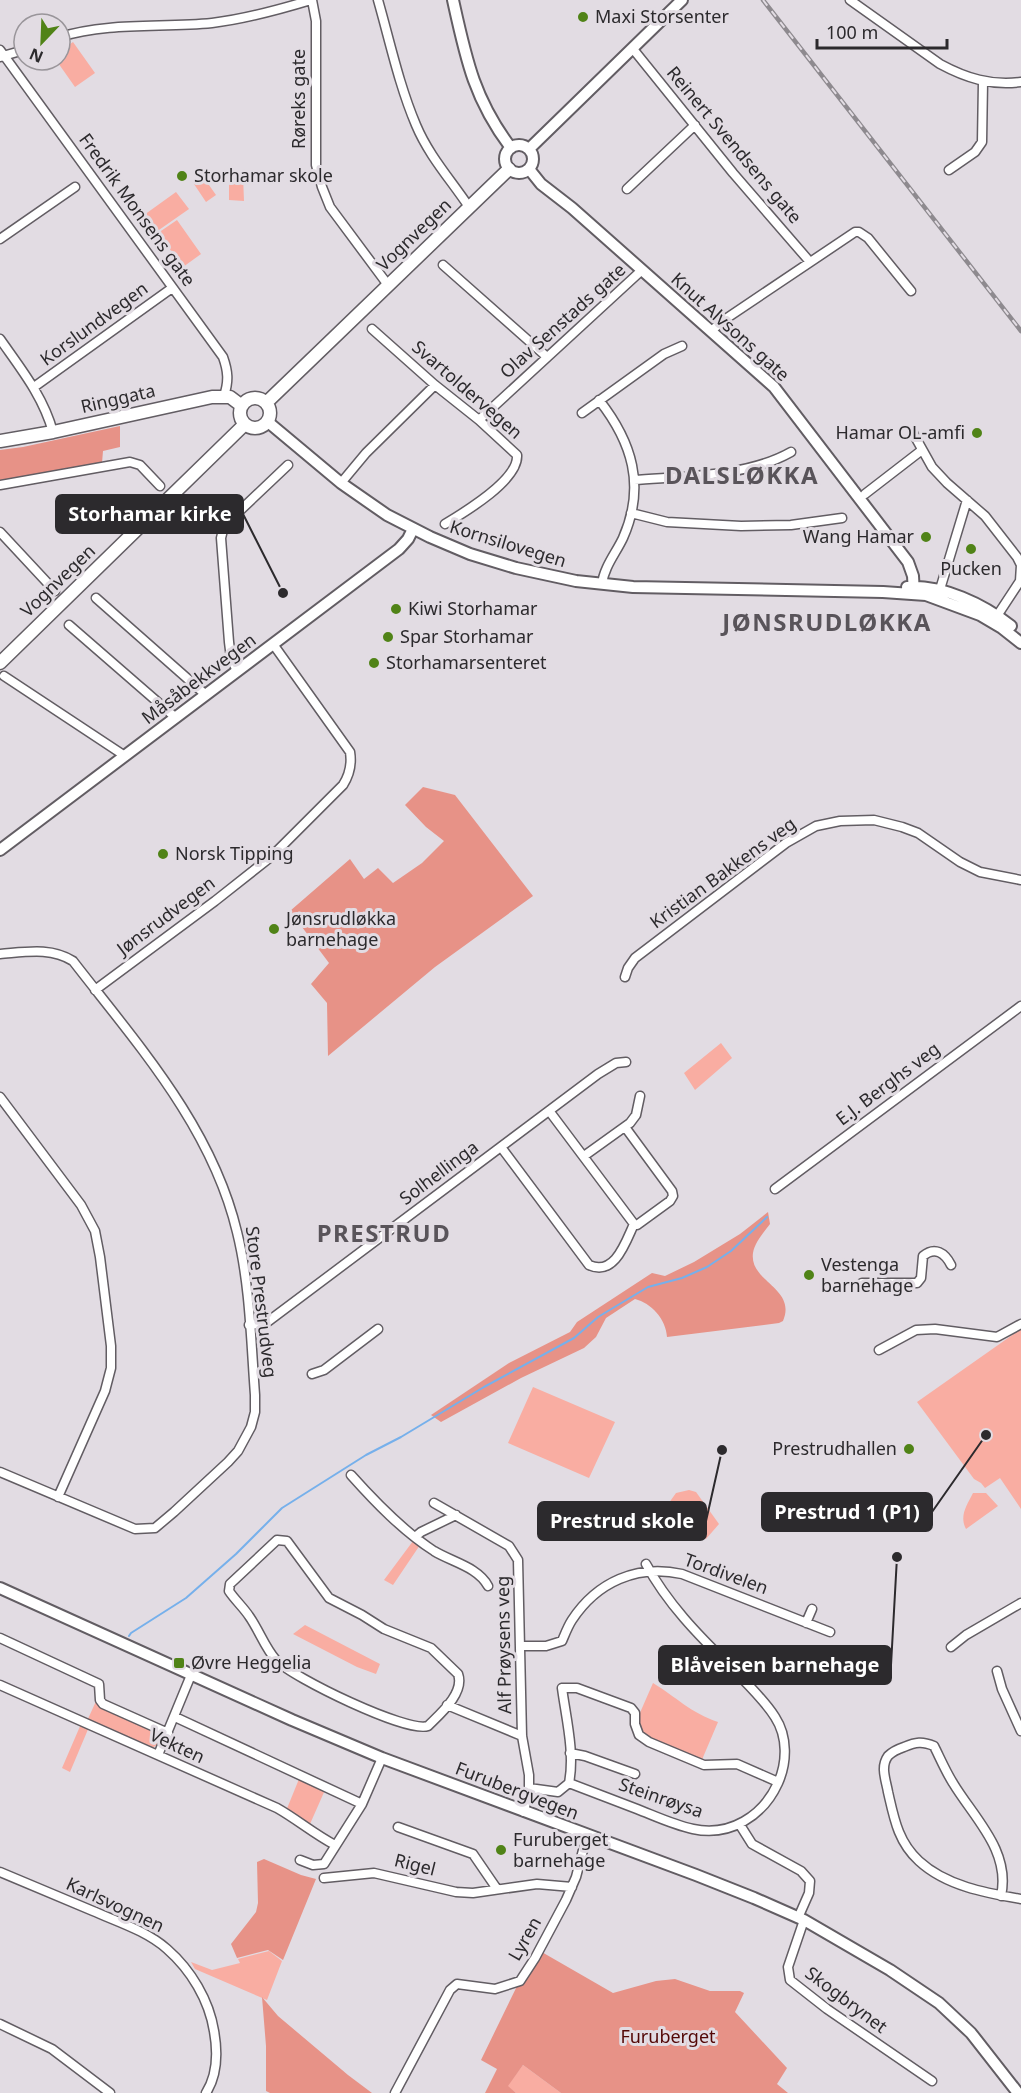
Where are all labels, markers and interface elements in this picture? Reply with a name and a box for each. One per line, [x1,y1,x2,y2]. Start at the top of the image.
place label: Maxi Storsenter [595,4,730,28]
marker: Maxi Storsenter [576,10,590,24]
north arrow [12,12,72,72]
scale bar [817,12,948,50]
text: 100 m [826,20,878,44]
text: N [26,43,46,68]
street label: Røreks gate [286,49,310,149]
street label: Reinert Svendsens gate [662,61,808,228]
street label: Fredrik Monsens gate [74,128,201,291]
place label: Storhamar skole [194,163,333,187]
marker: Storhamar skole [175,169,189,183]
street label: Vognvegen [371,193,456,276]
street label: Olav Senstads gate [494,257,630,383]
street label: Knut Alvsons gate [666,267,795,386]
street label: Korslundvegen [35,276,152,370]
street label: Svartoldervegen [407,335,528,444]
street label: Ringgata [78,378,157,418]
place label: Hamar OL-amfi [835,420,965,444]
marker: Hamar OL-amfi [970,426,984,440]
district label: DALSLØKKA [665,458,819,491]
callout: Storhamar kirke [56,495,243,533]
text: Storhamar kirke [68,500,232,527]
street label: Kornsilovegen [447,514,570,572]
place label: Wang Hamar [803,524,915,548]
marker: Wang Hamar [919,530,933,544]
street label: Vognvegen [15,539,100,622]
marker: Pucken [964,542,978,556]
place label: Pucken [940,556,1002,580]
place label: Kiwi Storhamar [408,596,538,620]
marker: Kiwi Storhamar [389,602,403,616]
district label: JØNSRUDLØKKA [720,605,932,638]
place label: Spar Storhamar [400,624,534,648]
street label: Måsåbekkvegen [136,627,260,729]
marker: Spar Storhamar [381,630,395,644]
place label: Storhamarsenteret [386,650,547,674]
marker: Storhamarsenteret [367,656,381,670]
street label: Kristian Bakkens veg [645,811,800,933]
place label: Norsk Tipping [175,841,294,865]
marker: Norsk Tipping [156,847,170,861]
street label: Jønsrudvegen [110,870,219,961]
place label: Jønsrudløkka barnehage [284,906,396,951]
marker: Jønsrudløkka barnehage [267,922,281,936]
street label: E.J. Berghs veg [831,1036,944,1130]
street label: Solhellinga [394,1135,483,1210]
district label: PRESTRUD [317,1216,451,1249]
street label: Store Prestrudveg [241,1225,283,1379]
place label: Vestenga barnehage [821,1252,913,1297]
marker: Vestenga barnehage [802,1268,816,1282]
place label: Prestrudhallen [772,1436,897,1460]
marker: Prestrudhallen [902,1442,916,1456]
callout: Prestrud 1 (P1) [762,1493,932,1531]
text: Prestrud 1 (P1) [774,1498,920,1525]
callout: Prestrud skole [538,1502,706,1540]
text: Prestrud skole [550,1507,694,1534]
street label: Tordivelen [681,1547,772,1599]
street label: Alf Prøysens veg [490,1576,516,1714]
callout: Blåveisen barnehage [659,1646,891,1684]
place label: Øvre Heggelia [191,1650,311,1674]
text: Blåveisen barnehage [671,1651,879,1678]
marker: Øvre Heggelia [172,1656,186,1670]
street label: Vekten [146,1722,209,1768]
street label: Furubergvegen [452,1756,582,1825]
street label: Steinrøysa [616,1771,707,1823]
place label: Furuberget barnehage [513,1827,609,1872]
marker: Furuberget barnehage [494,1843,508,1857]
street label: Rigel [392,1847,438,1881]
street label: Karlsvognen [63,1871,168,1937]
street label: Lyren [502,1912,546,1965]
street label: Skogbrynet [801,1960,893,2038]
park label: Furuberget [620,2024,716,2048]

